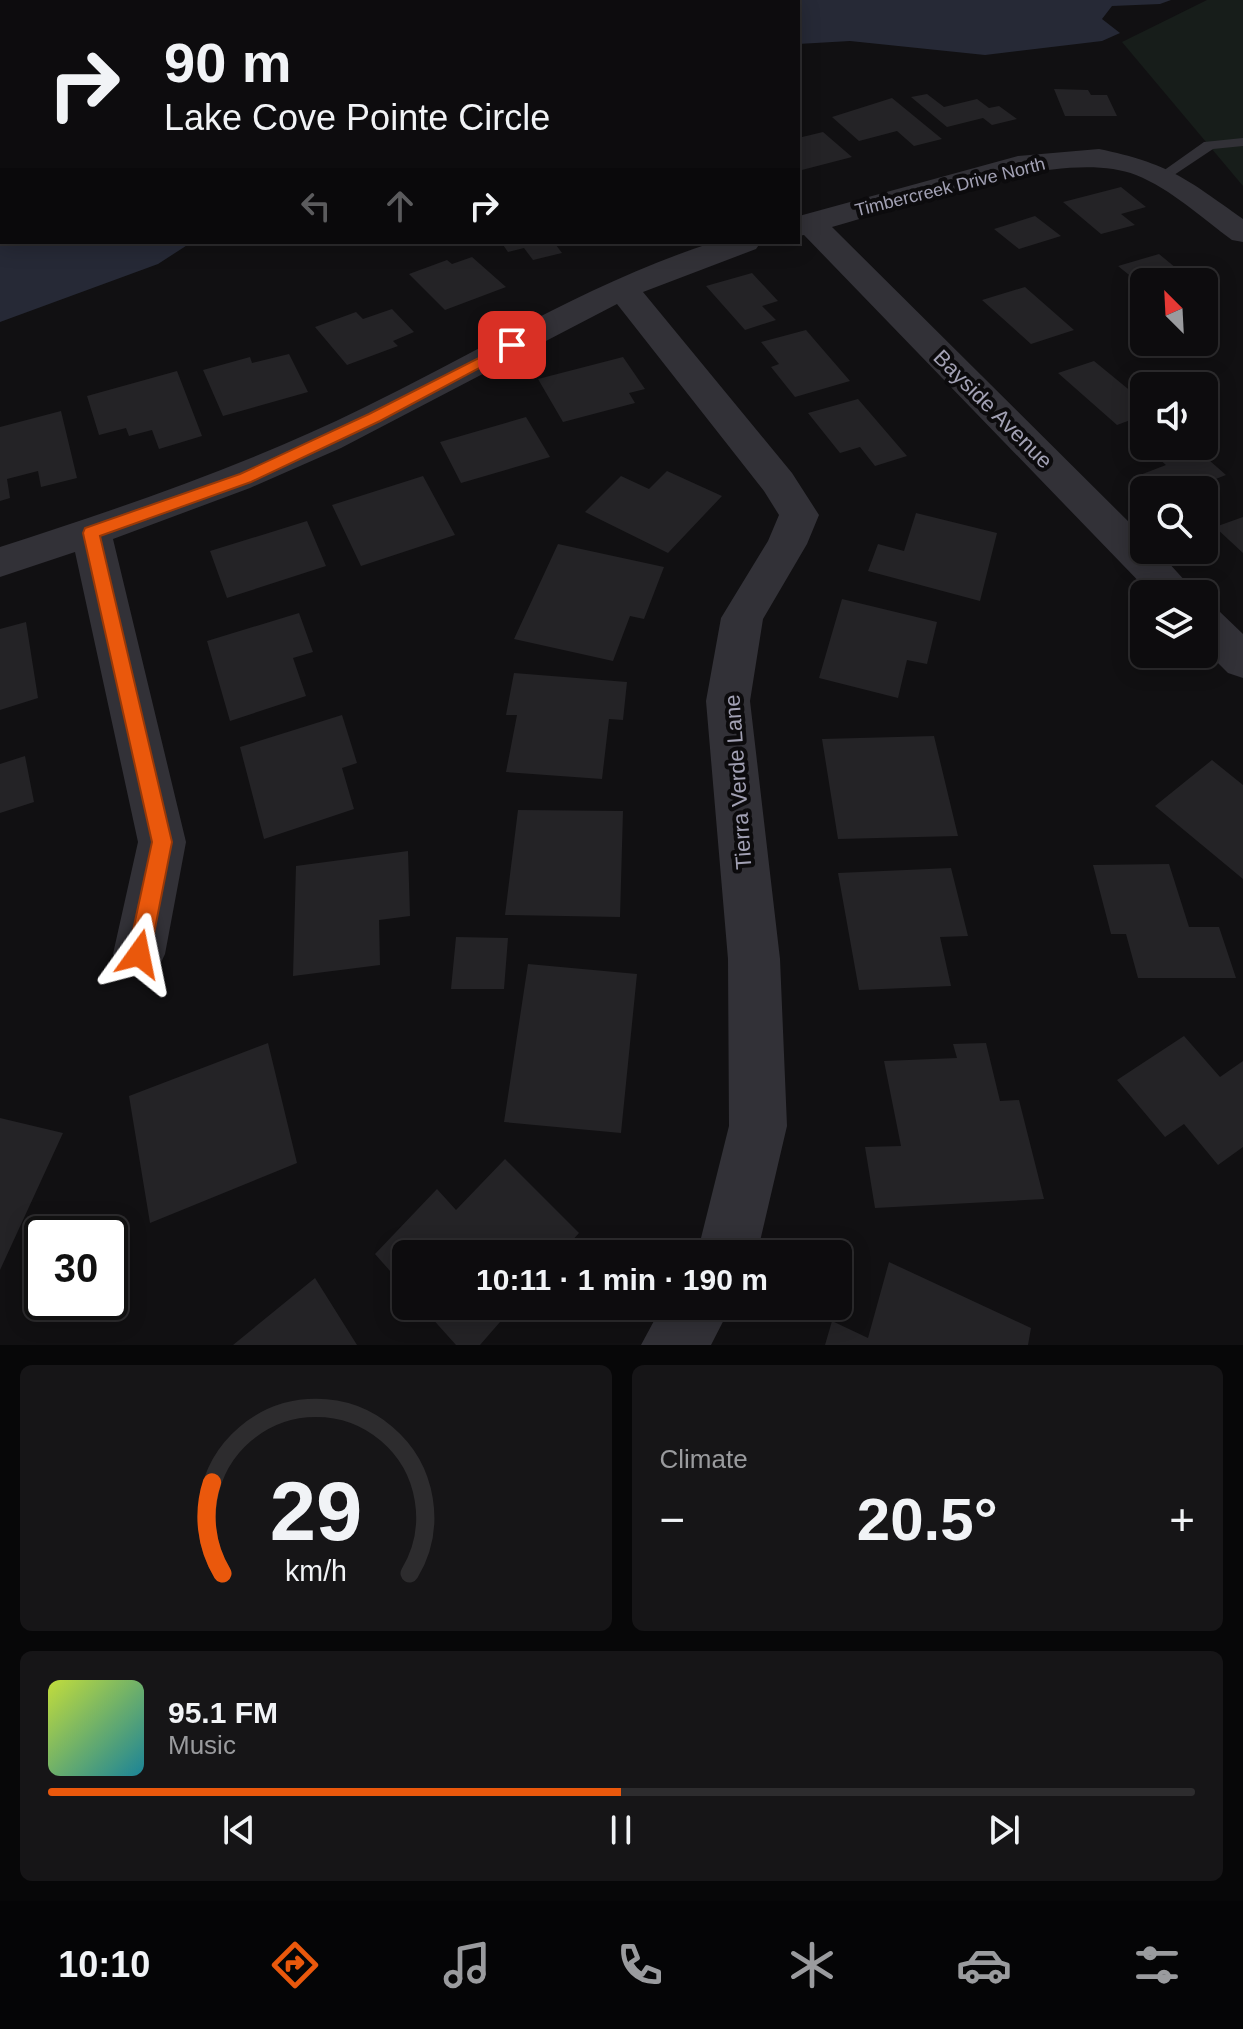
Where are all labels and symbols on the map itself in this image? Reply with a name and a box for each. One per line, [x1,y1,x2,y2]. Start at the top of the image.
street label: Timbercreek Drive North [853,154,1047,220]
north arrow [1130,268,1218,356]
pin [478,311,546,379]
street label: Bayside Avenue [929,345,1057,473]
street label: Tierra Verde Lane [719,694,757,870]
position arrow [97,912,181,996]
speed limit sign: 30 [24,1216,128,1320]

